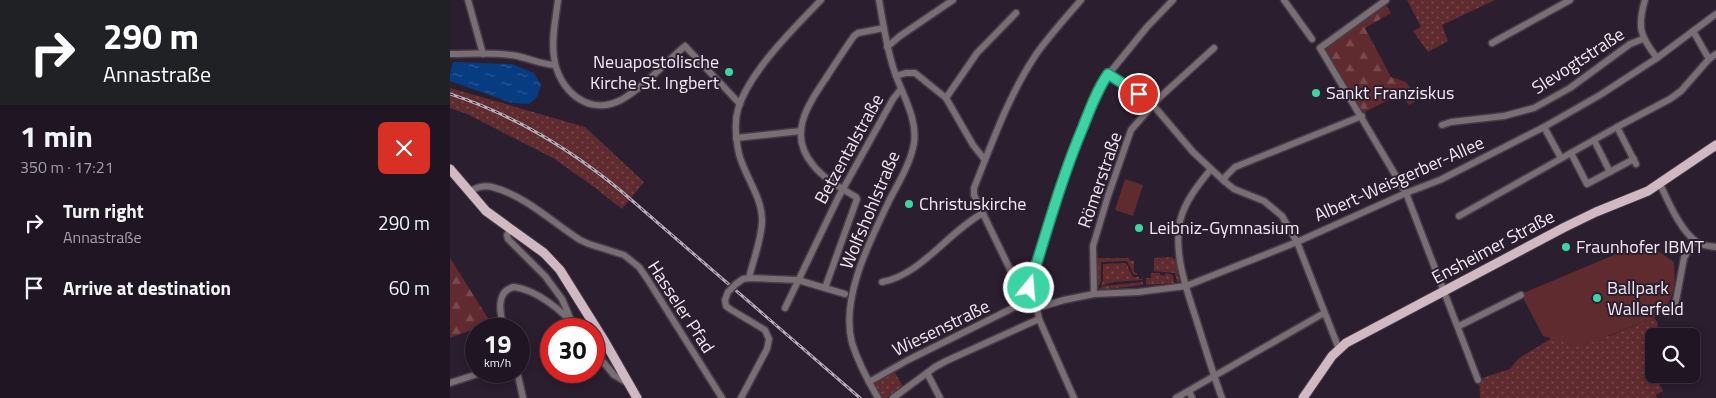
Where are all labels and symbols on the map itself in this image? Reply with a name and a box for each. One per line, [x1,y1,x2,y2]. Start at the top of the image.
street label: Slevogtstraße [1526,20,1629,101]
place label: Neuapostolische Kirche St. Ingbert [590,48,720,96]
marker: Neuapostolische Kirche St. Ingbert [723,66,735,78]
pin [1118,73,1160,115]
place label: Sankt Franziskus [1326,79,1454,106]
marker: Sankt Franziskus [1310,87,1322,99]
street label: Betzentalstraße [807,89,890,209]
street label: Römerstraße [1070,128,1129,232]
street label: Albert-Weisgerber-Allee [1309,129,1488,228]
street label: Wolfshohlstraße [833,147,907,273]
place label: Christuskirche [919,190,1026,217]
marker: Christuskirche [903,198,915,210]
street label: Ensheimer Straße [1427,203,1559,290]
place label: Leibniz-Gymnasium [1149,214,1299,241]
marker: Leibniz-Gymnasium [1133,222,1145,234]
place label: Fraunhofer IBMT [1576,233,1704,260]
marker: Fraunhofer IBMT [1560,241,1572,253]
street label: Hasseler Pfad [641,255,722,358]
position arrow [1002,261,1054,313]
place label: Ballpark Wallerfeld [1607,274,1684,322]
street label: Wiesenstraße [887,292,994,363]
marker: Ballpark Wallerfeld [1591,292,1603,304]
speed limit sign: 30 [540,318,605,383]

